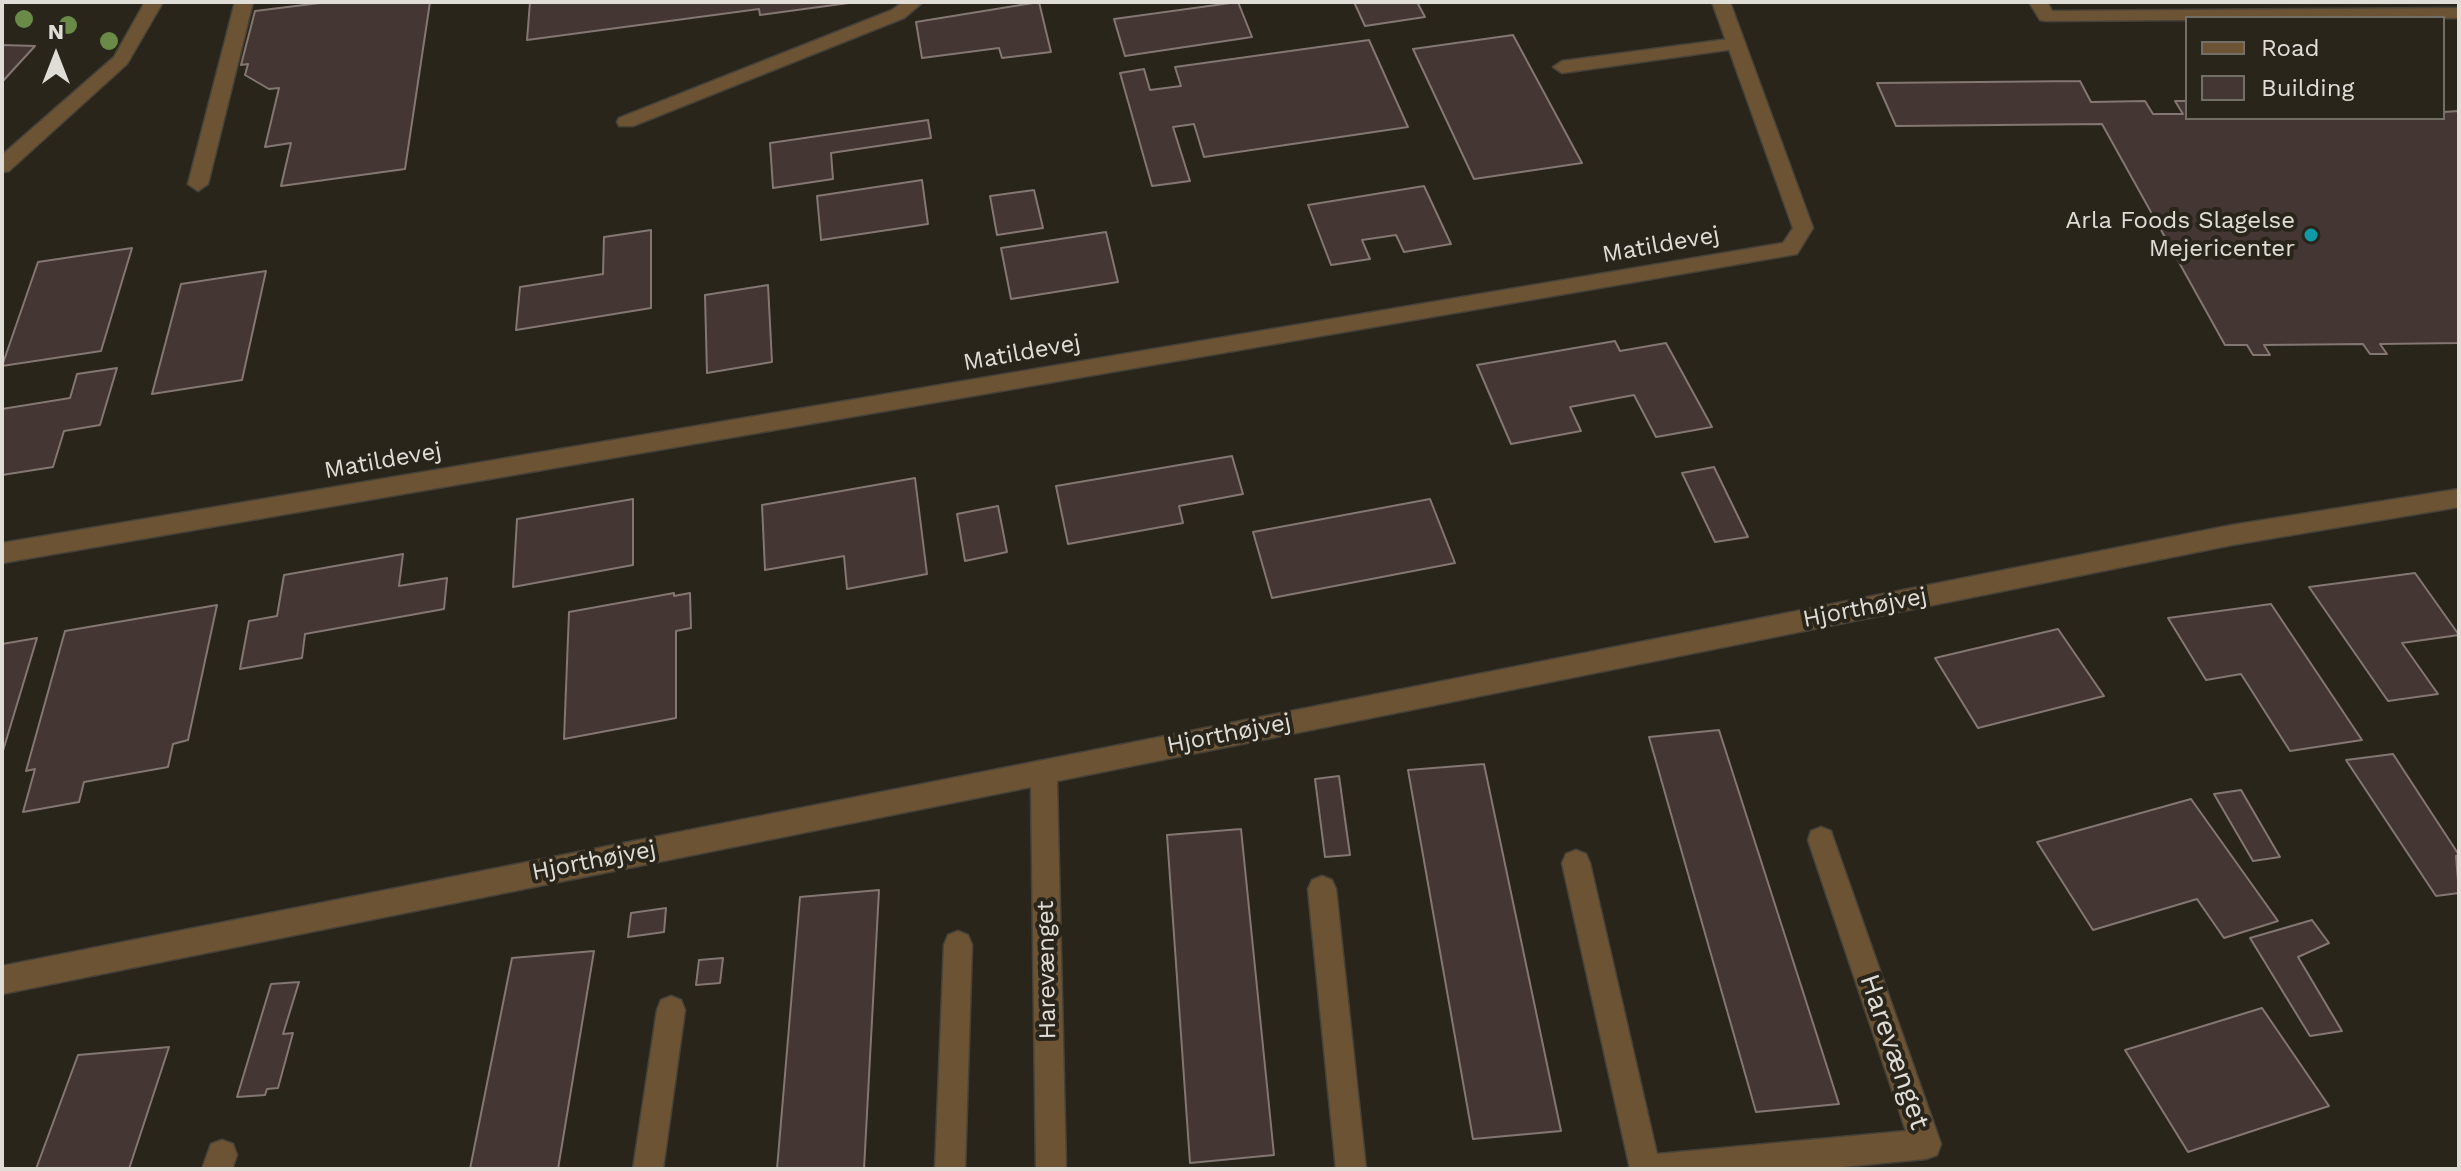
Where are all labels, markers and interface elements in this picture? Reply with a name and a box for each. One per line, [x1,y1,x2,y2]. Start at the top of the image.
north arrow [16,16,96,96]
legend [2185,16,2445,120]
text: N [48,19,64,44]
text: Road [2261,34,2320,62]
text: Building [2261,74,2354,102]
place label: Arla Foods Slagelse Mejericenter [2065,207,2295,263]
street label: Matildevej [1600,221,1722,269]
marker: Arla Foods Slagelse Mejericenter [2302,226,2320,244]
street label: Matildevej [961,329,1083,377]
street label: Matildevej [322,437,444,485]
street label: Hjorthøjvej [1800,582,1930,634]
street label: Hjorthøjvej [1164,708,1294,760]
street label: Hjorthøjvej [529,835,659,887]
street label: Harevænget [1031,900,1063,1040]
street label: Harevænget [1852,970,1936,1134]

